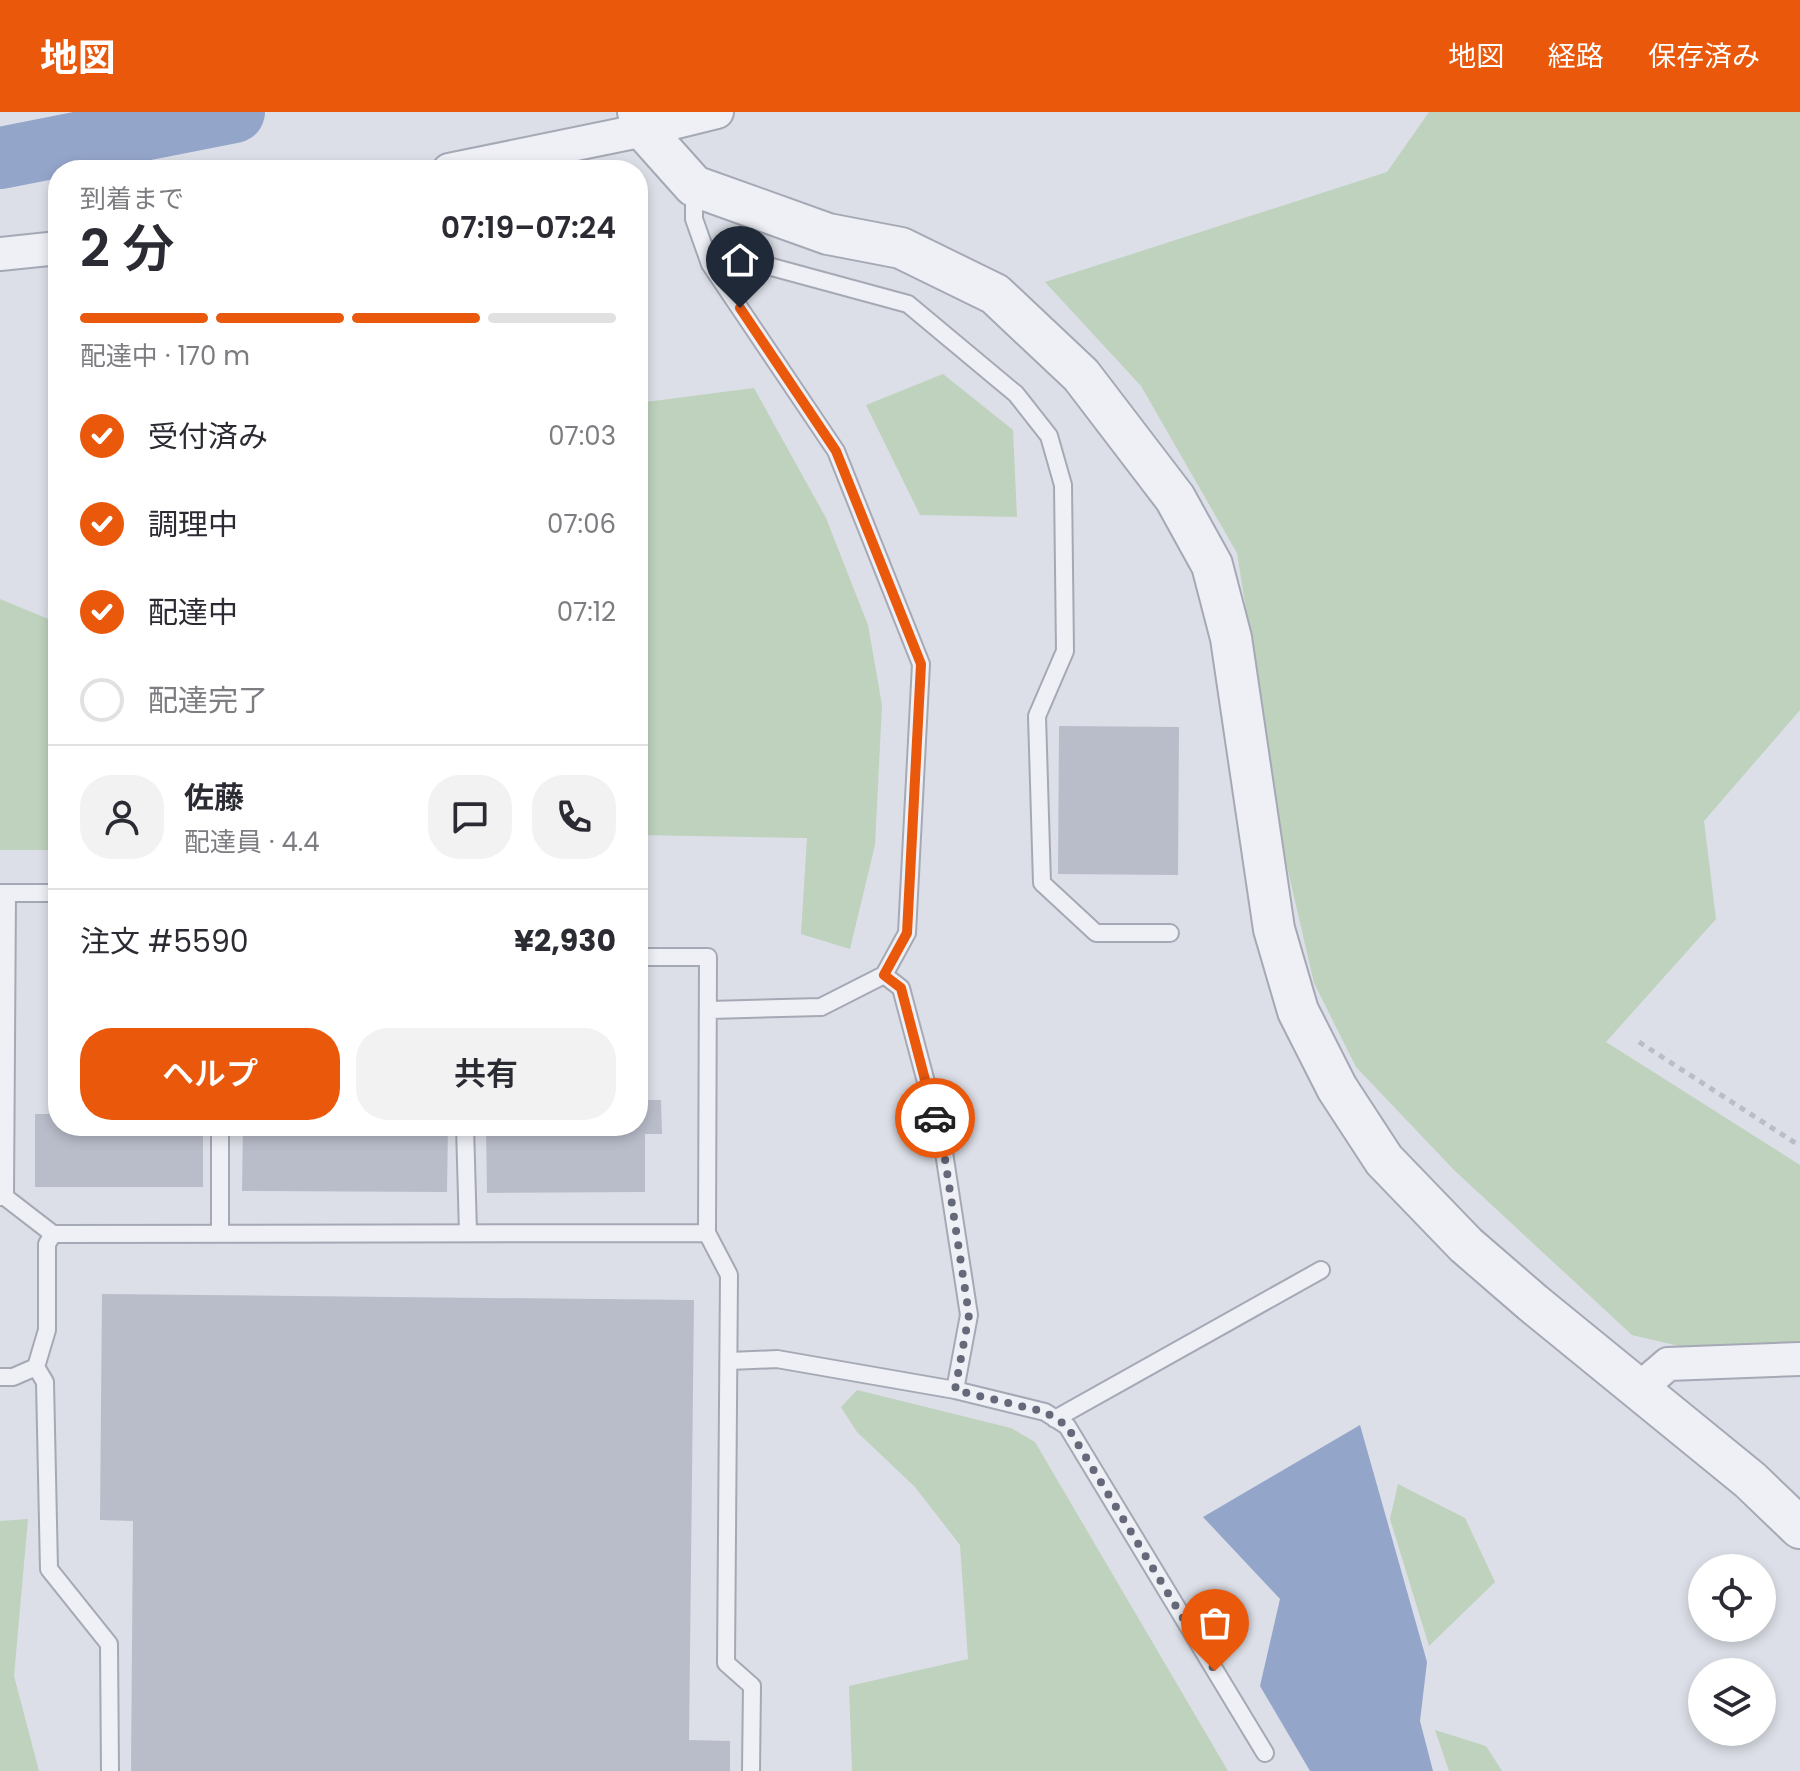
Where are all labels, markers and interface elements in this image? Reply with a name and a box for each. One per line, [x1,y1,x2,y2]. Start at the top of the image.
text: 地図 [40,31,116,84]
text: 地図 [1448,37,1504,76]
text: 経路 [1548,37,1604,76]
text: 保存済み [1648,37,1760,76]
text: 到着まで [80,181,184,217]
text: 07:19–07:24 [441,206,616,249]
text: 2 分 [80,212,174,285]
pin [706,226,774,308]
icon: home [718,238,762,282]
text: 配達中 · 170 m [80,338,250,374]
icon: check [80,414,124,458]
text: 受付済み [148,415,268,458]
text: 07:03 [548,418,616,454]
icon: check [80,502,124,546]
text: 調理中 [148,503,238,546]
text: 07:06 [547,506,616,542]
icon: check [80,590,124,634]
text: 配達中 [148,591,238,634]
text: 07:12 [557,594,616,630]
text: 配達完了 [148,679,268,722]
button: person [80,775,164,859]
button: chat [428,775,512,859]
button: phone [532,775,616,859]
text: 佐藤 [184,776,244,819]
text: 配達員 · 4.4 [184,824,320,860]
text: ¥2,930 [514,919,616,962]
text: 注文 #5590 [80,920,249,963]
button: ヘルプ [80,1028,340,1120]
button: 共有 [356,1028,616,1120]
courier [895,1078,975,1158]
icon: car [913,1096,957,1140]
map controls [1688,1554,1776,1746]
button: locate [1688,1554,1776,1642]
pin [1181,1589,1249,1671]
icon: bag [1193,1601,1237,1645]
button: layers [1688,1658,1776,1746]

